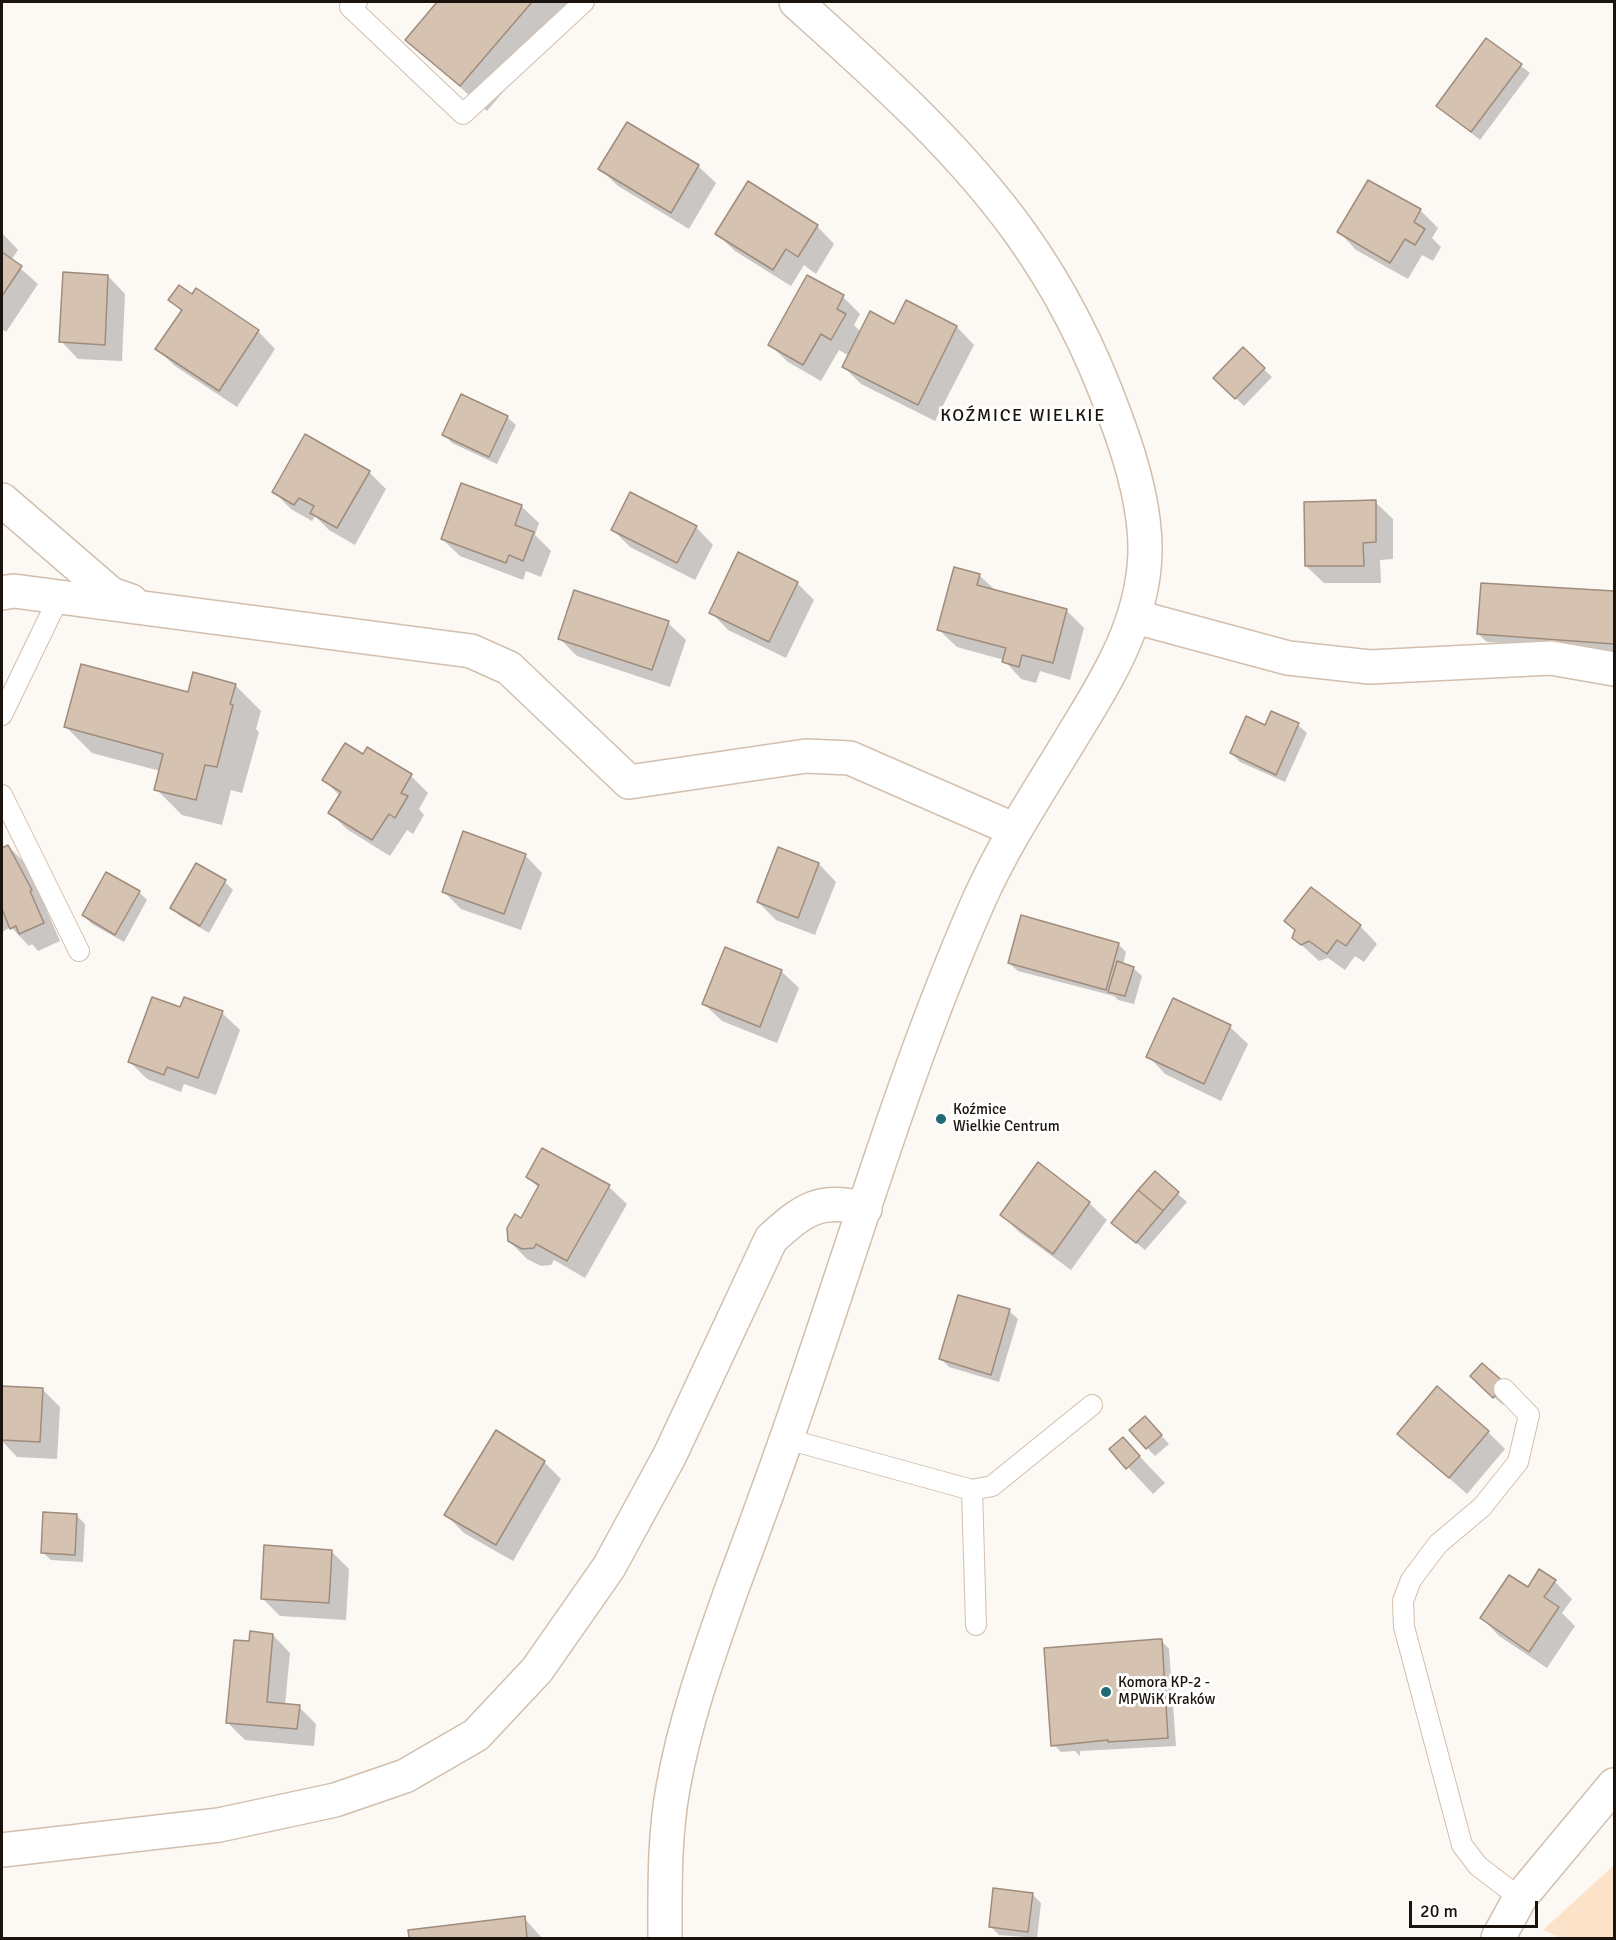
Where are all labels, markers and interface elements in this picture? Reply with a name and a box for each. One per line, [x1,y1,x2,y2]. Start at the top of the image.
district label: KOŹMICE WIELKIE [940,405,1106,427]
place label: Koźmice Wielkie Centrum [953,1101,1060,1136]
marker: Koźmice Wielkie Centrum [934,1112,948,1126]
place label: Komora KP-2 - MPWiK Kraków [1118,1674,1215,1709]
marker: Komora KP-2 - MPWiK Kraków [1099,1685,1113,1699]
scale bar [1412,1889,1541,1927]
text: 20 m [1420,1900,1458,1922]

